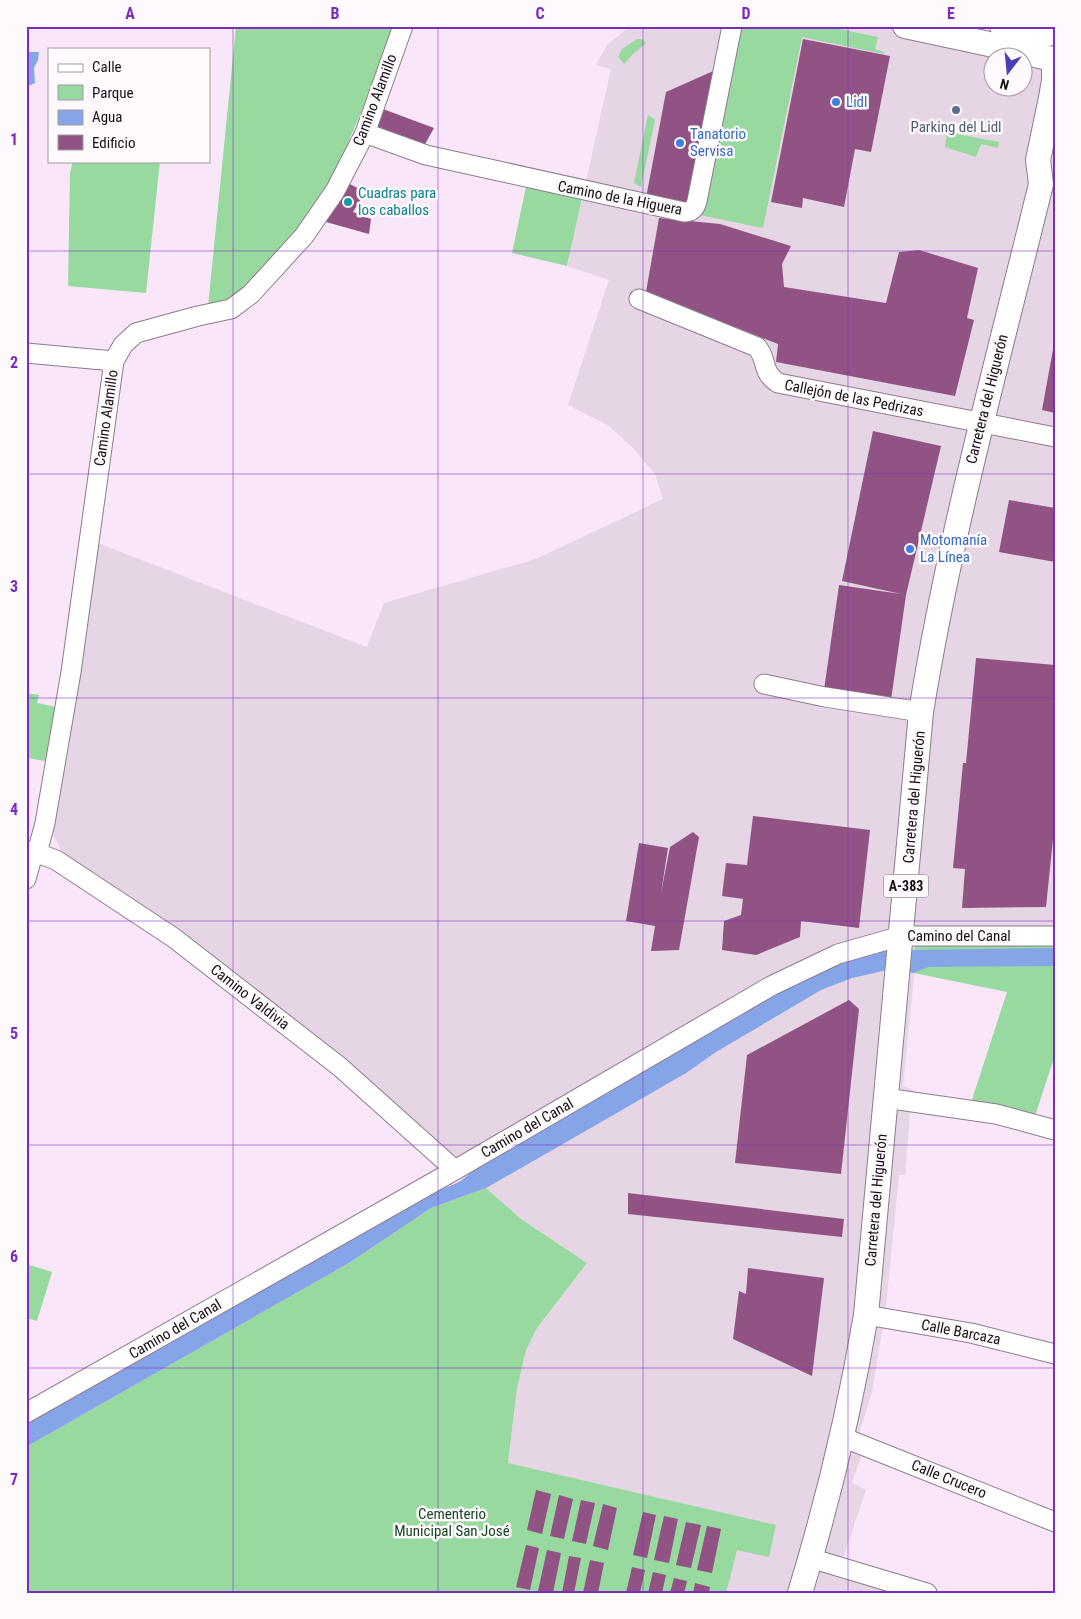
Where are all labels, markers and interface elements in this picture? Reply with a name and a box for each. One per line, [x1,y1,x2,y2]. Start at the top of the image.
text: A [125,4,135,23]
text: B [331,4,340,23]
text: C [535,4,545,23]
text: D [741,4,751,23]
text: E [947,4,955,23]
legend [48,48,210,162]
north arrow [984,48,1034,98]
street label: Camino Alamillo [349,51,401,149]
text: Calle [92,58,122,76]
text: N [998,76,1011,93]
text: Parque [92,84,134,102]
place label: Lidl [846,93,867,111]
marker: Lidl [830,96,842,108]
marker: Parking del Lidl [950,104,962,116]
text: Agua [92,108,122,126]
place label: Parking del Lidl [910,118,1002,136]
place label: Tanatorio Servisa [690,125,746,160]
text: 1 [10,130,18,149]
text: Edificio [92,134,135,152]
marker: Tanatorio Servisa [674,137,686,149]
street label: Camino de la Higuera [556,177,684,219]
place label: Cuadras para los caballos [358,184,436,219]
marker: Cuadras para los caballos [342,196,354,208]
street label: Carretera del Higuerón [962,332,1012,466]
text: 2 [10,353,18,372]
street label: Camino Alamillo [90,369,122,467]
street label: Callejón de las Pedrizas [783,376,925,420]
place label: Motomanía La Línea [920,531,987,566]
marker: Motomanía La Línea [904,543,916,555]
text: 3 [10,577,18,596]
street label: Carretera del Higuerón [899,730,929,864]
text: 4 [10,800,18,819]
road number: A-383 [884,874,928,898]
street label: Camino del Canal [907,927,1011,945]
street label: Camino Valdivia [207,961,293,1033]
text: 5 [10,1024,18,1043]
street label: Camino del Canal [478,1094,576,1162]
street label: Carretera del Higuerón [861,1133,891,1267]
text: 6 [10,1247,18,1266]
street label: Camino del Canal [126,1295,224,1363]
street label: Calle Barcaza [920,1315,1002,1349]
street label: Calle Crucero [909,1456,989,1502]
text: 7 [10,1470,18,1489]
park label: Cementerio Municipal San José [394,1505,510,1540]

